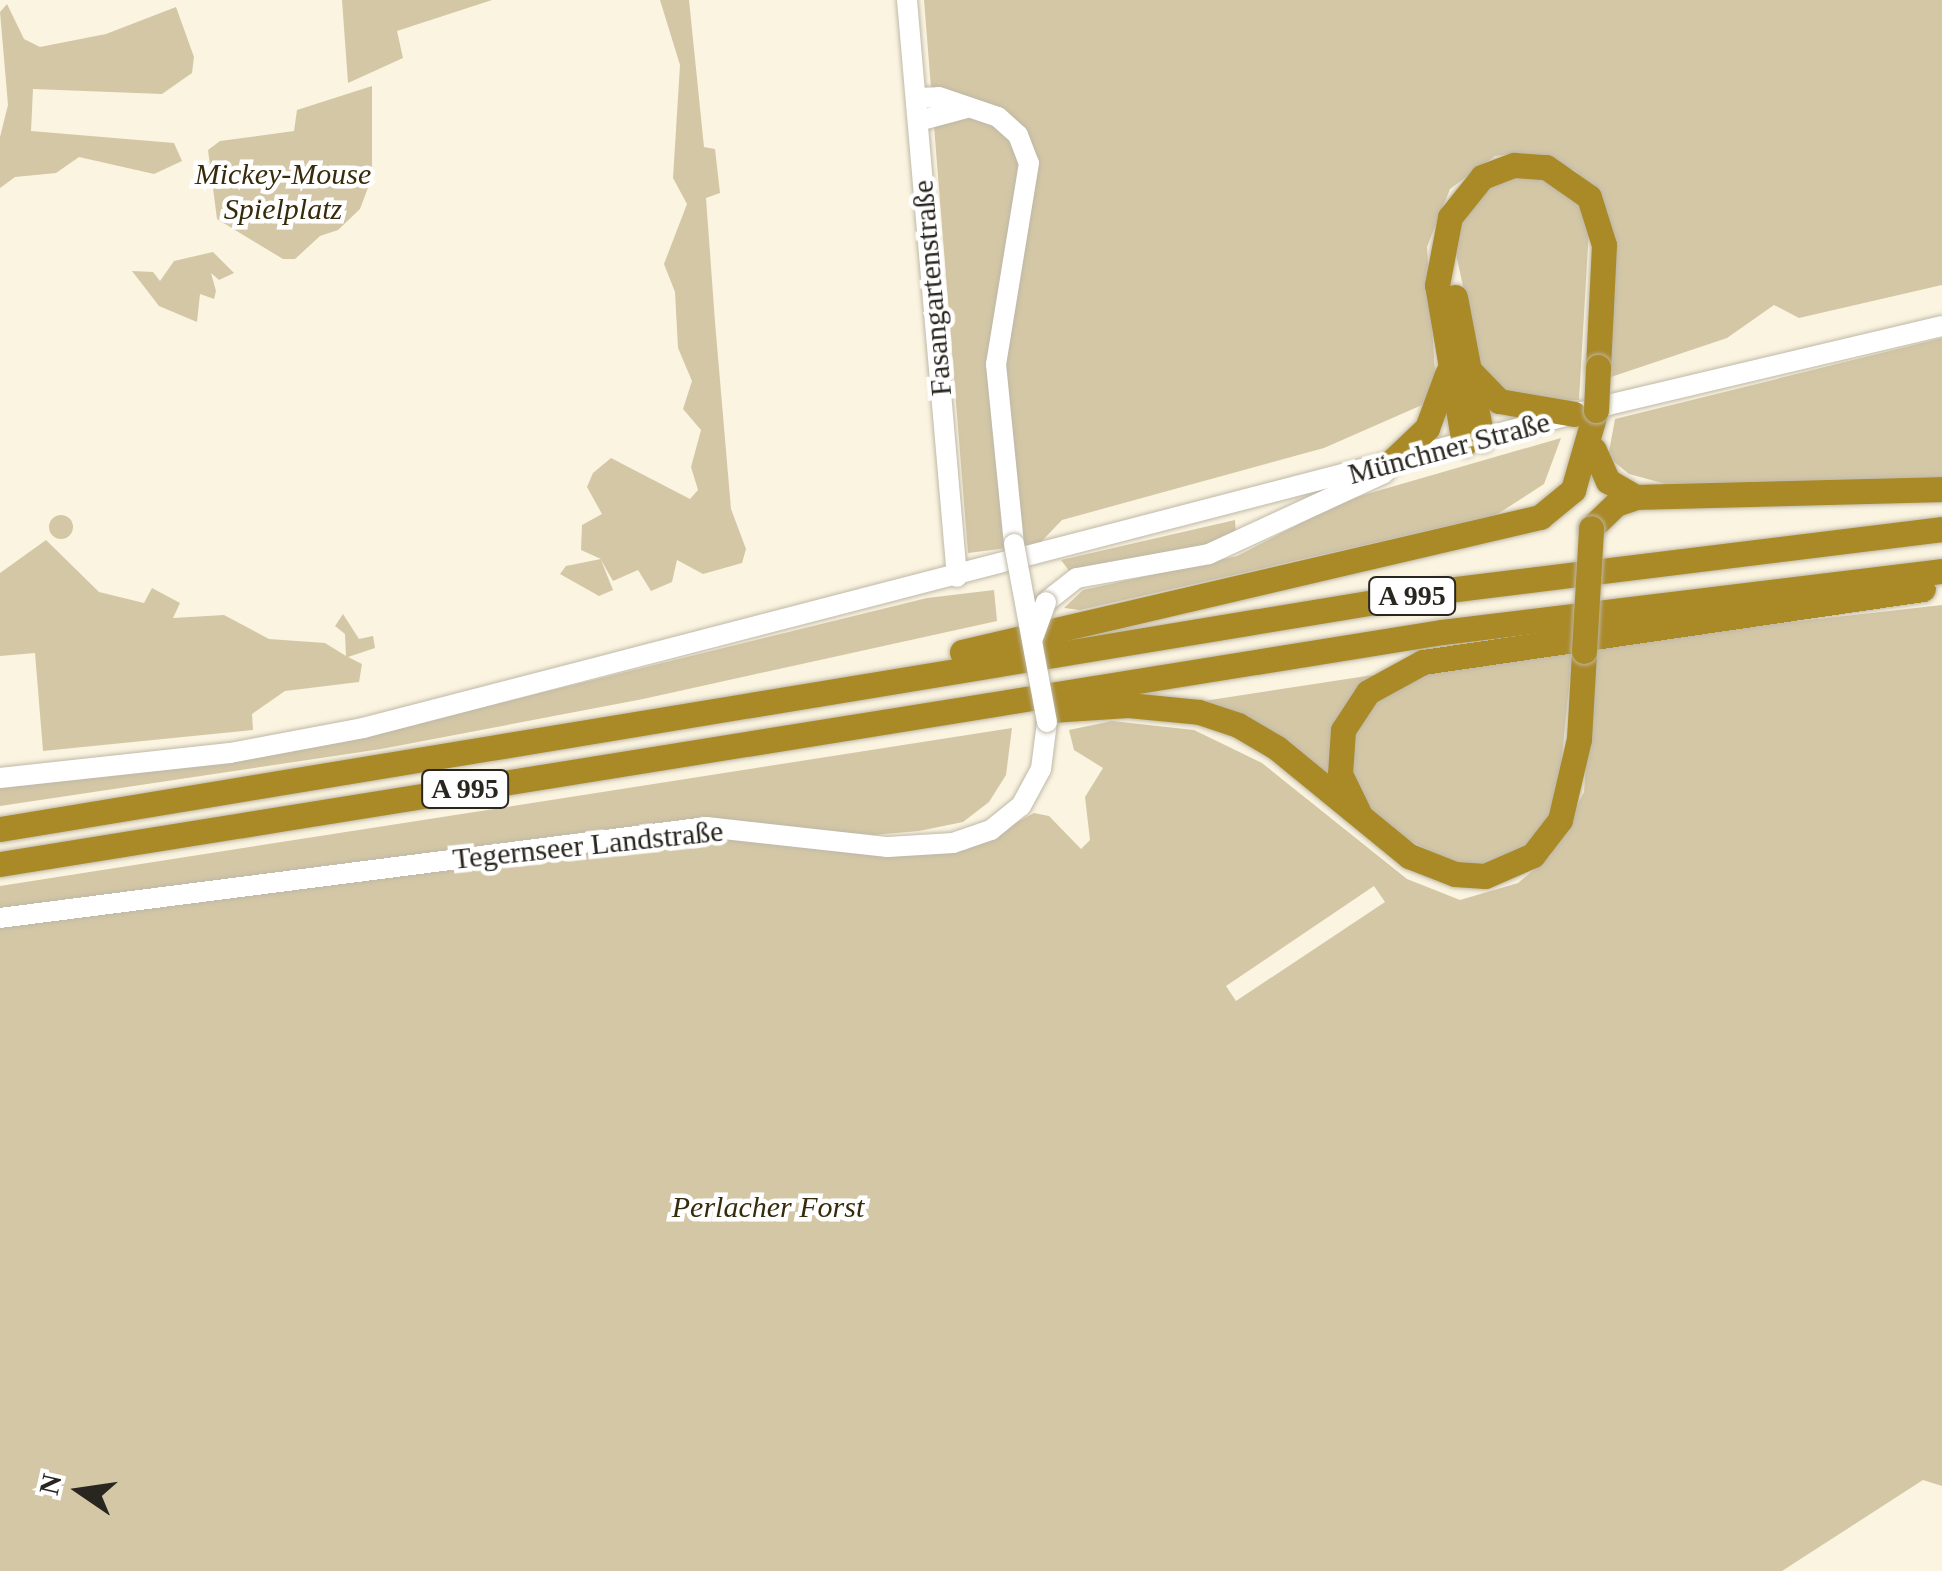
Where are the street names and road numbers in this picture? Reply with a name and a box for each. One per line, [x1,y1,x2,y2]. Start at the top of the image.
street label: Fasangartenstraße [905,179,959,397]
street label: Münchner Straße [1344,404,1554,492]
road number: A 995 [1367,573,1457,619]
road number: A 995 [420,766,510,812]
street label: Tegernseer Landstraße [451,813,725,877]

